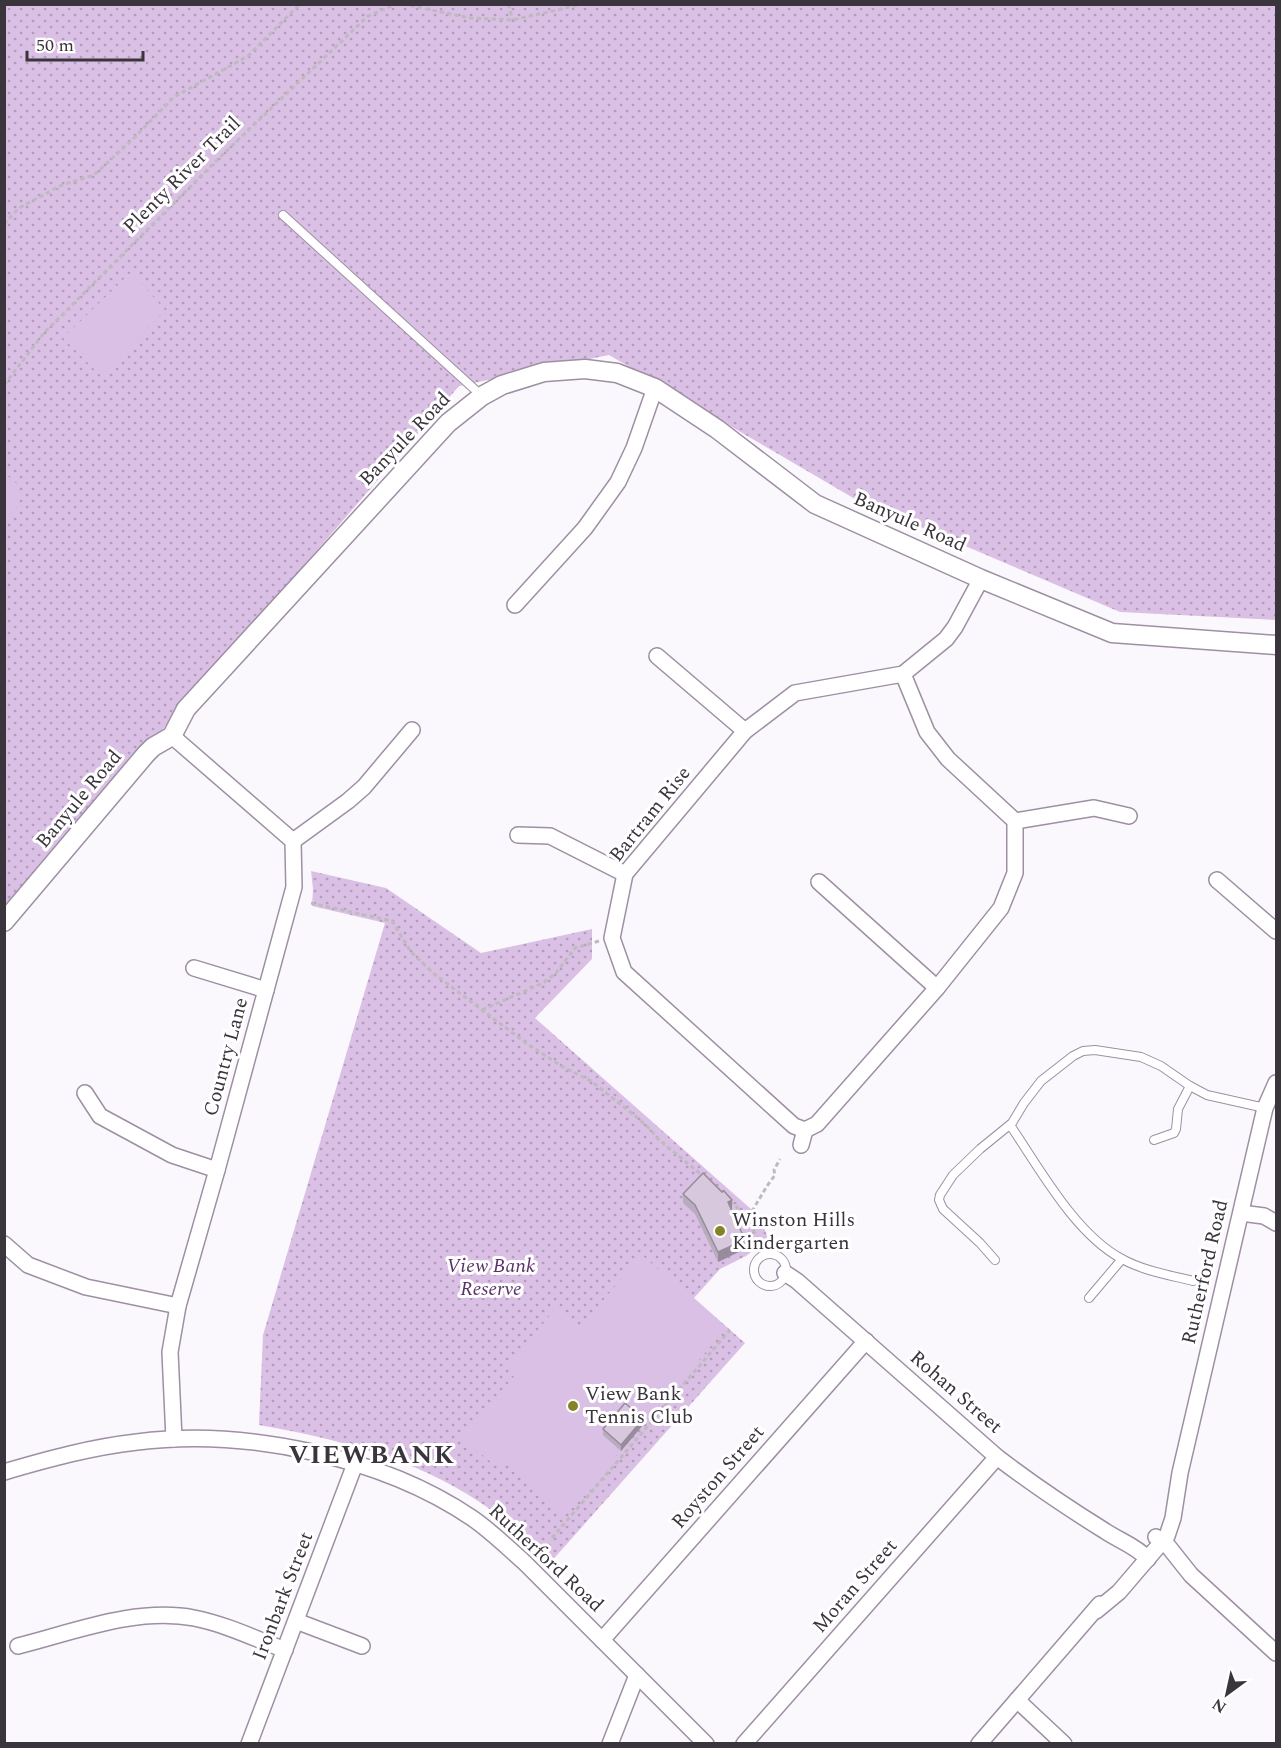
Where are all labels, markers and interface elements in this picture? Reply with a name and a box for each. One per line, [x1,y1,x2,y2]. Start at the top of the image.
scale bar [27,24,142,62]
text: 50 m [36,32,74,59]
street label: Plenty River Trail [116,109,248,241]
street label: Banyule Road [352,385,458,493]
street label: Banyule Road [849,484,971,560]
street label: Banyule Road [29,743,129,855]
street label: Bartram Rise [602,759,698,869]
street label: Country Lane [196,994,256,1120]
street label: Rutherford Road [1174,1197,1236,1347]
place label: Winston Hills Kindergarten [732,1205,855,1258]
marker: Winston Hills Kindergarten [713,1224,727,1238]
park label: View Bank Reserve [447,1251,536,1304]
street label: Rohan Street [903,1343,1009,1441]
place label: View Bank Tennis Club [585,1379,693,1432]
marker: View Bank Tennis Club [566,1399,580,1413]
street label: Royston Street [664,1418,772,1536]
district label: VIEWBANK [289,1435,455,1475]
street label: Rutherford Road [482,1497,610,1619]
street label: Ironbark Street [245,1527,321,1665]
street label: Moran Street [805,1532,905,1640]
north arrow [1197,1664,1257,1724]
text: N [1207,1692,1231,1719]

